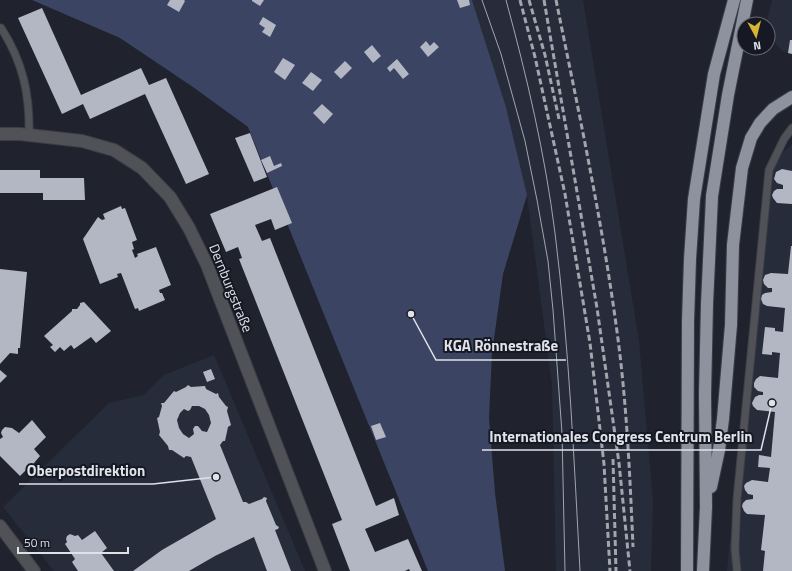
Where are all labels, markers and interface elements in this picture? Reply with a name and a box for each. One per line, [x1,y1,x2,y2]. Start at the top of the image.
north arrow [736,16,776,56]
text: N [752,38,762,54]
street label: Dernburgstraße [204,240,259,335]
callout: KGA Rönnestraße [436,333,566,360]
text: KGA Rönnestraße [444,334,558,357]
callout: Internationales Congress Centrum Berlin [482,423,761,450]
text: Internationales Congress Centrum Berlin [489,425,753,448]
callout: Oberpostdirektion [19,457,153,484]
text: Oberpostdirektion [27,459,145,482]
scale bar [18,529,128,555]
text: 50 m [24,533,50,552]

